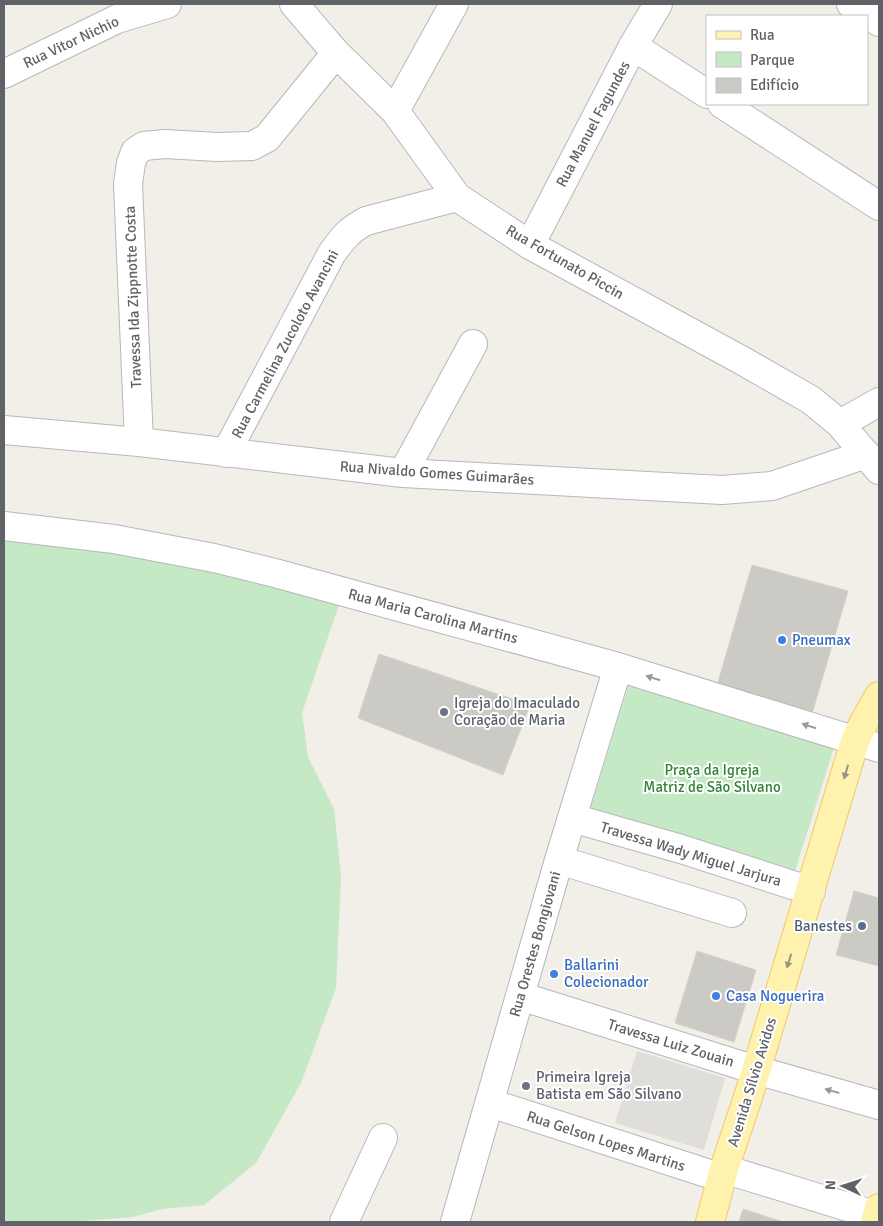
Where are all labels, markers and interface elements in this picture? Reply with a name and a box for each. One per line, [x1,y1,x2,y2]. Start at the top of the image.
street label: Rua Vitor Nichio [20,12,122,72]
legend [706,15,868,105]
text: Rua [750,26,775,44]
text: Parque [750,51,795,69]
street label: Rua Manuel Fagundes [552,57,634,190]
text: Edifício [750,76,799,94]
street label: Travessa Ida Zippnotte Costa [121,206,145,388]
street label: Rua Fortunato Piccin [503,221,627,303]
street label: Rua Carmelina Zucoloto Avancini [228,247,342,441]
street label: Rua Nivaldo Gomes Guimarães [339,457,535,489]
street label: Rua Maria Carolina Martins [346,585,520,647]
place label: Pneumax [792,631,851,649]
marker: Pneumax [776,634,788,646]
one-way arrow [646,674,661,681]
place label: Igreja do Imaculado Coração de Maria [454,694,580,729]
marker: Igreja do Imaculado Coração de Maria [438,706,450,718]
one-way arrow [801,722,816,730]
park label: Praça da Igreja Matriz de São Silvano [643,761,781,796]
one-way arrow [841,765,849,780]
street label: Travessa Wady Miguel Jarjura [598,818,784,890]
street label: Rua Orestes Bongiovani [506,869,564,1019]
place label: Banestes [794,917,852,935]
marker: Banestes [856,920,868,932]
one-way arrow [785,954,793,969]
place label: Ballarini Colecionador [564,956,649,991]
marker: Ballarini Colecionador [548,968,560,980]
place label: Casa Noguerira [726,987,824,1005]
marker: Casa Noguerira [710,990,722,1002]
street label: Travessa Luiz Zouain [606,1015,736,1071]
street label: Avenida Sílvio Avidos [724,1015,780,1149]
place label: Primeira Igreja Batista em São Silvano [536,1068,682,1103]
marker: Primeira Igreja Batista em São Silvano [520,1080,532,1092]
one-way arrow [825,1087,840,1095]
street label: Rua Gelson Lopes Martins [525,1107,688,1175]
north arrow [818,1161,868,1211]
text: N [822,1180,839,1191]

